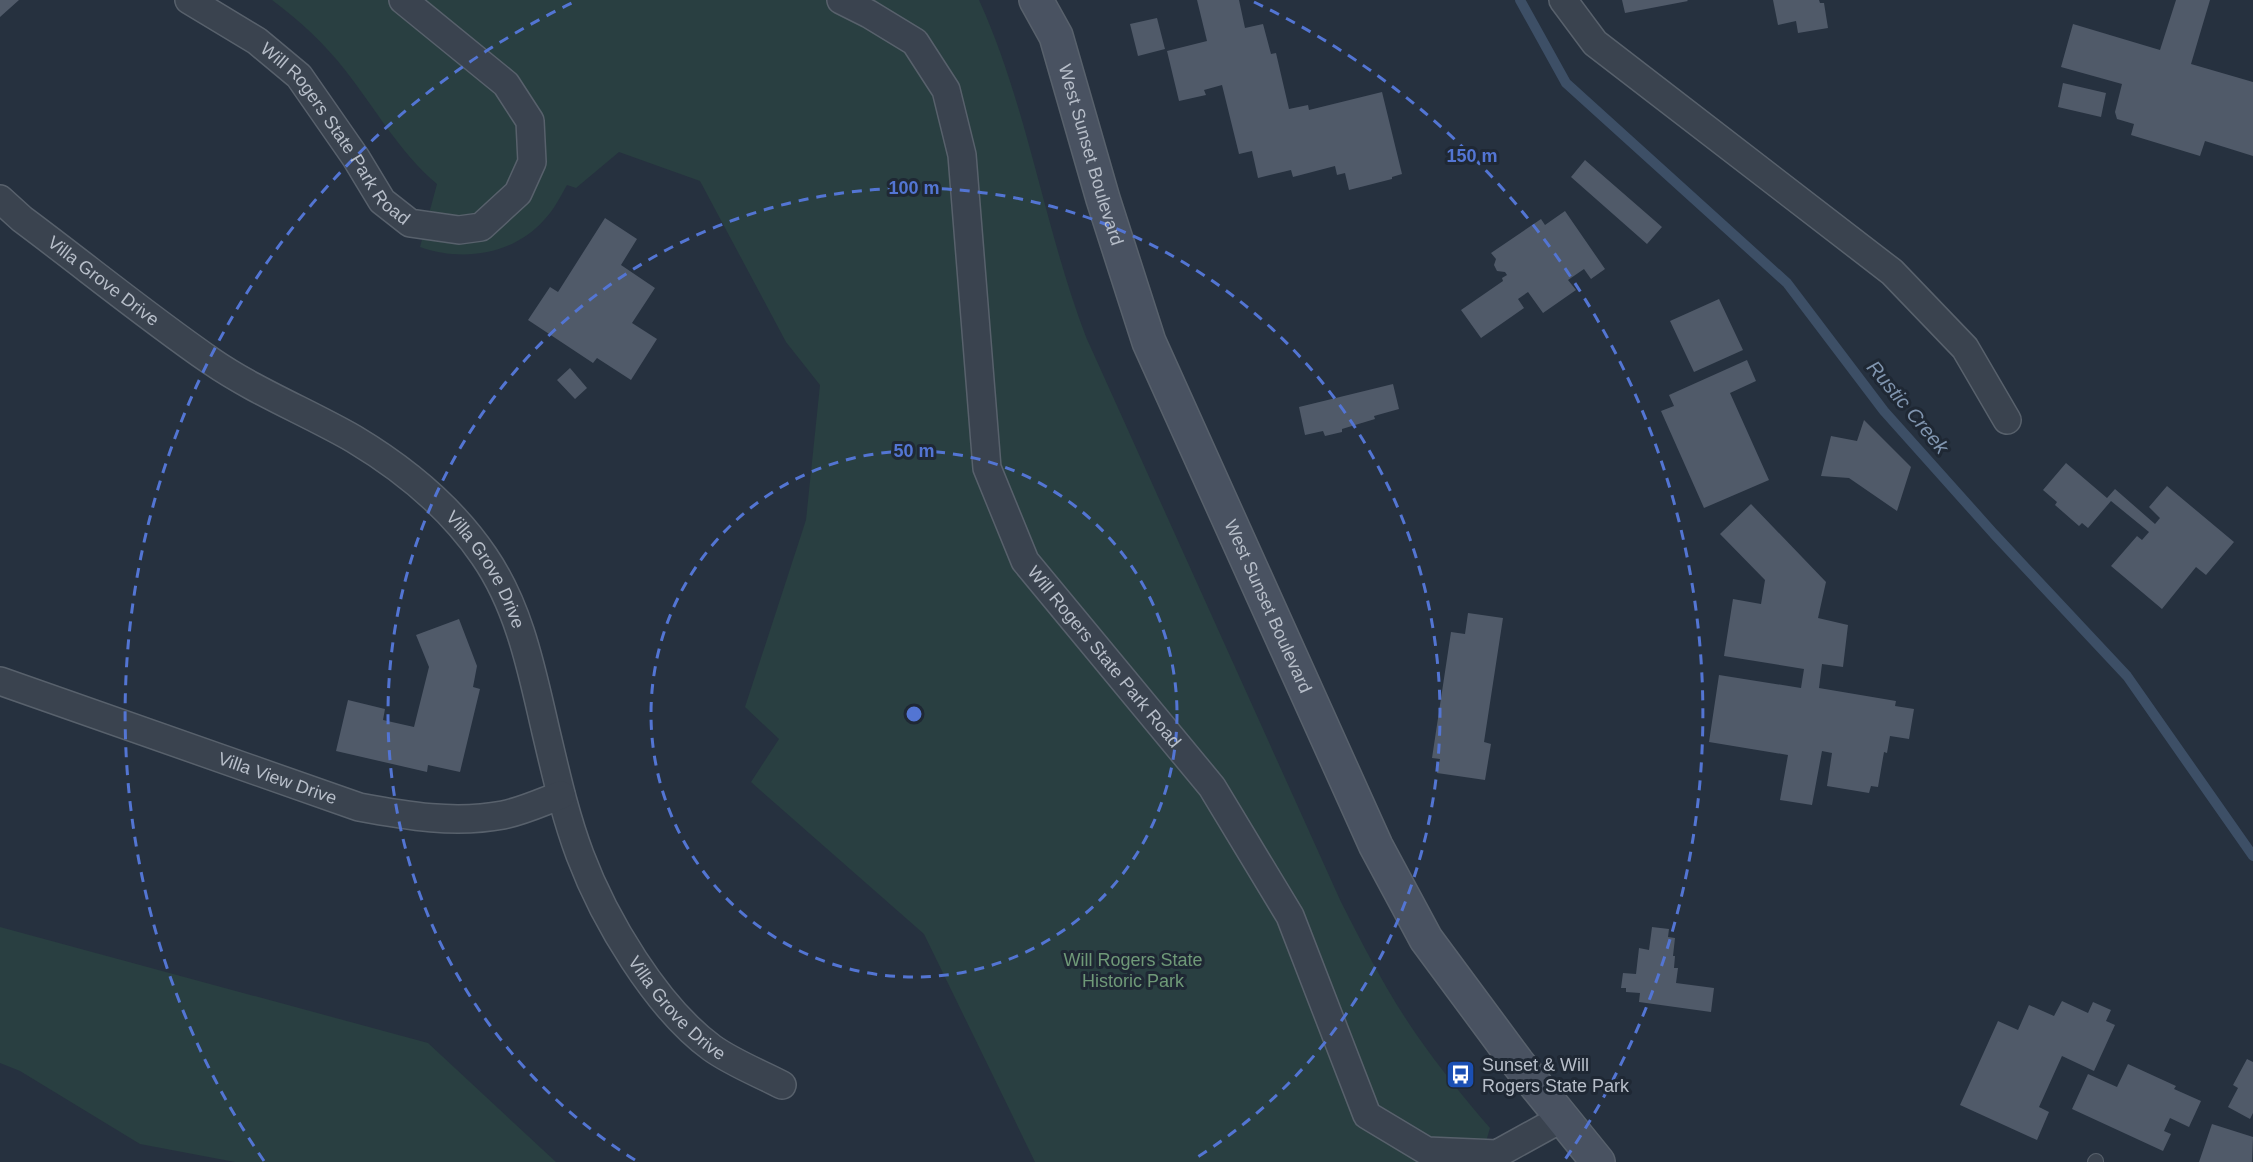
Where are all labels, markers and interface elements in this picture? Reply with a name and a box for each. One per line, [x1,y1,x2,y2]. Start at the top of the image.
street label: Will Rogers State Park Road [257,38,414,229]
street label: West Sunset Boulevard [1055,62,1127,248]
text: 150 m [1446,146,1498,166]
text: 100 m [888,178,940,198]
street label: Villa Grove Drive [44,232,163,330]
water label: Rustic Creek [1863,356,1954,459]
text: 50 m [893,441,935,461]
street label: Villa Grove Drive [442,507,528,631]
street label: West Sunset Boulevard [1220,517,1316,696]
street label: Will Rogers State Park Road [1023,562,1185,751]
centre of rings [904,704,924,724]
street label: Villa View Drive [215,748,339,808]
park label: Will Rogers State Historic Park [1063,950,1203,991]
street label: Villa Grove Drive [624,952,729,1064]
place label: Sunset & Will Rogers State Park [1482,1055,1630,1096]
bus stop icon: Sunset & Will Rogers State Park [1445,1059,1477,1091]

